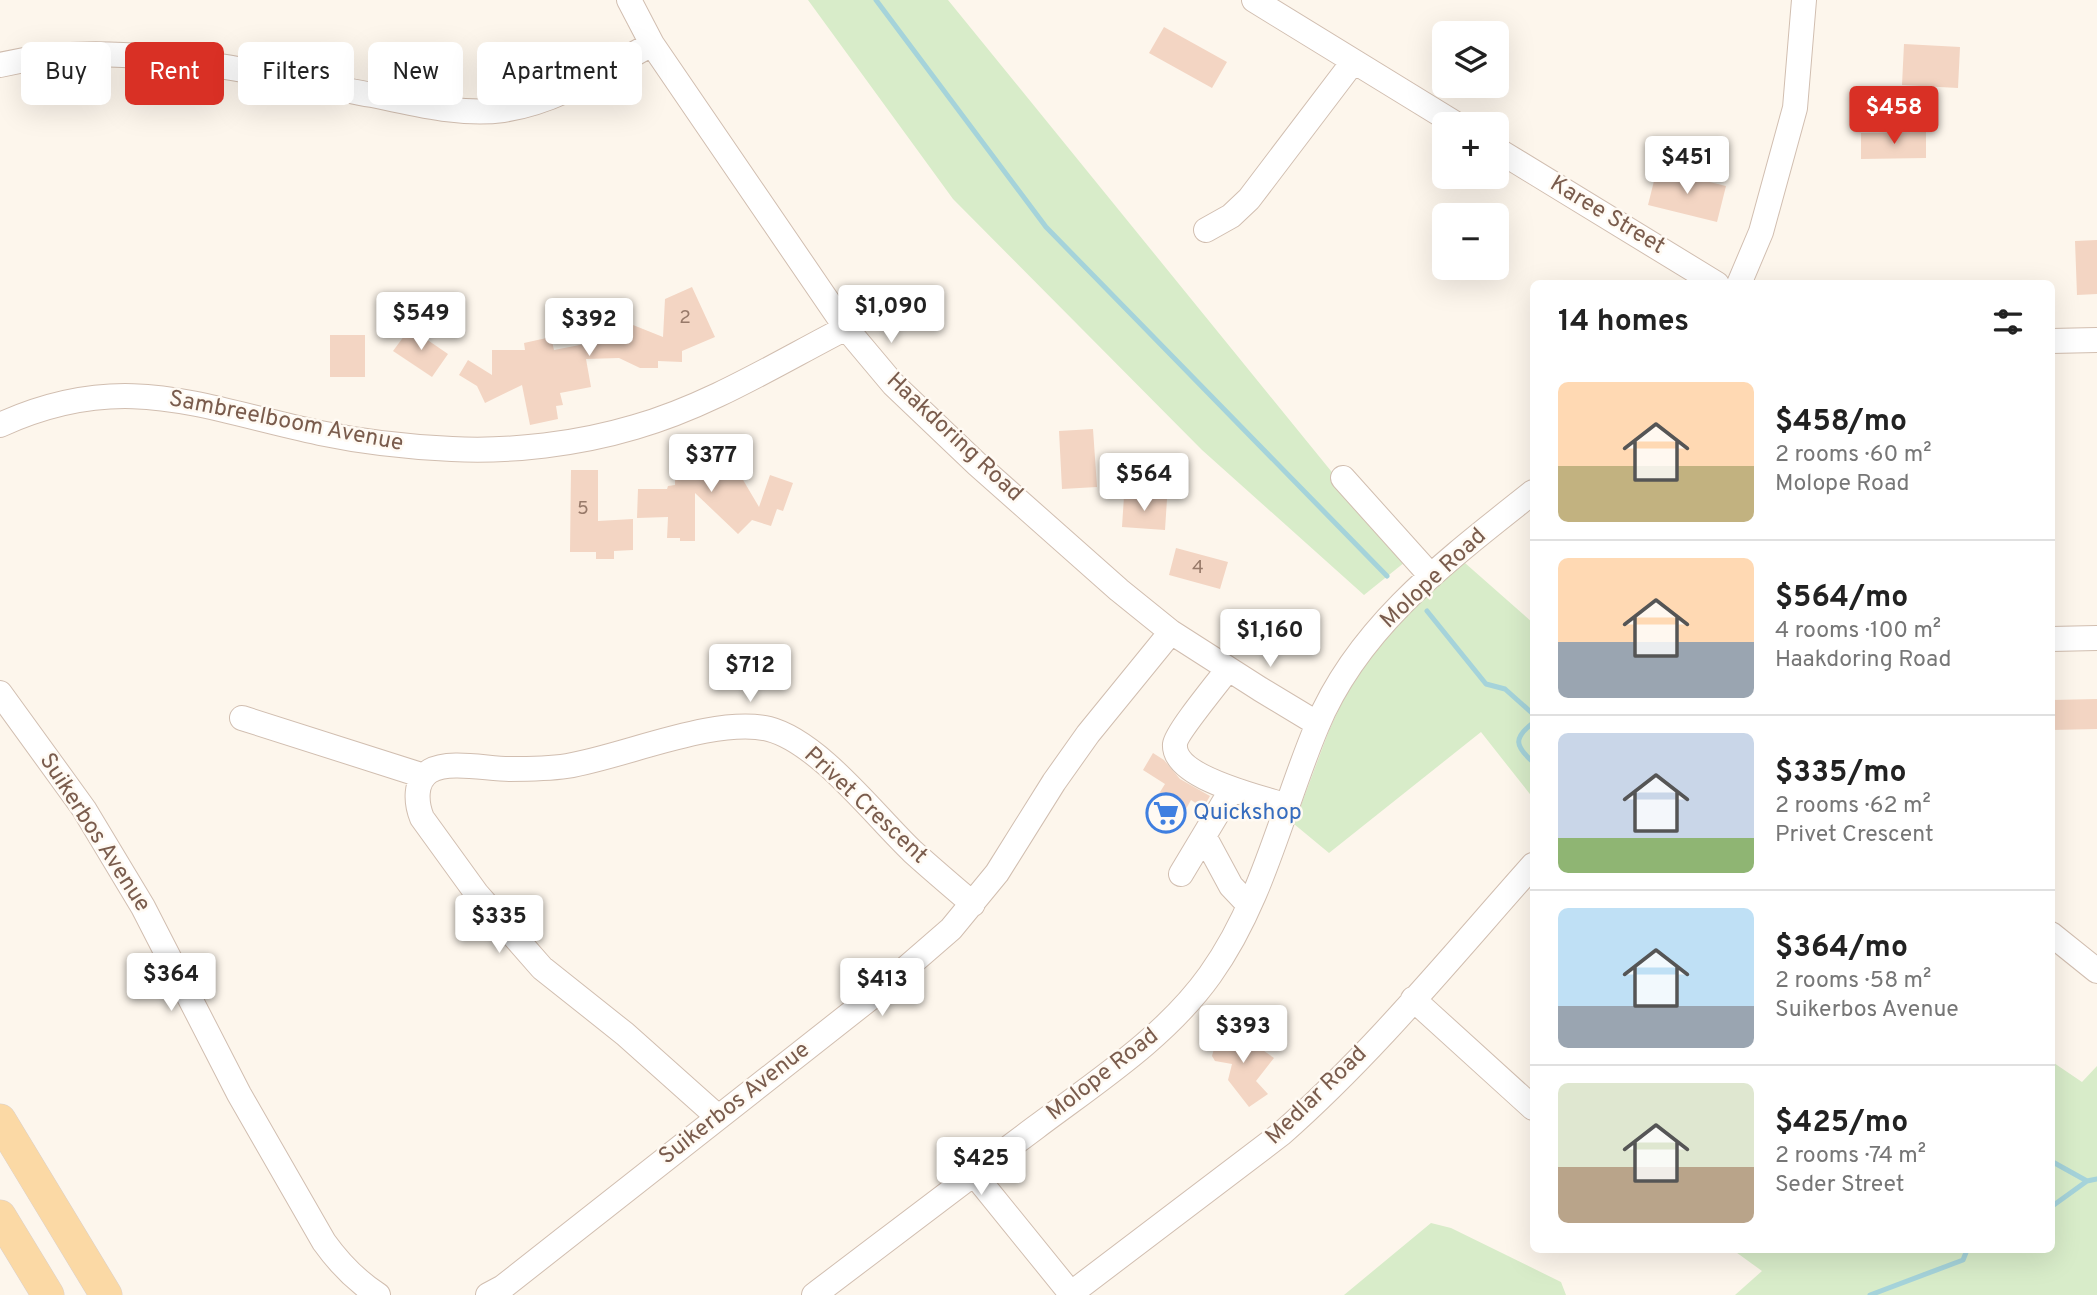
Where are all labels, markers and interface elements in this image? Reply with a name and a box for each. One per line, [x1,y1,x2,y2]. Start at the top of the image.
map controls [1432,21,1509,280]
button: layers [1432,21,1509,98]
chip: Buy [21,42,111,105]
chip: Rent [125,42,224,105]
chip: Filters [238,42,354,105]
chip: New [368,42,463,105]
chip: Apartment [477,42,642,105]
pin: $458 [1853,86,1935,146]
text: $458 [1865,94,1923,123]
button: + [1432,112,1509,189]
pin: $451 [1646,136,1728,196]
text: $451 [1661,144,1713,173]
street label: Karee Street [1544,170,1670,262]
button: − [1432,203,1509,280]
pin: $1,090 [834,286,948,345]
pin: $549 [380,292,462,352]
text: $1,090 [854,293,928,322]
pin: $392 [548,298,630,358]
text: $549 [392,300,450,329]
icon: filters [1989,303,2027,341]
text: 14 homes [1558,304,1689,341]
text: $392 [561,306,617,335]
house number: 2 [679,306,691,330]
street label: Haakdoring Road [880,367,1028,509]
street label: Sambreelboom Avenue [166,385,406,459]
text: $458/mo [1775,404,1907,441]
icon: home [1614,410,1698,494]
pin: $377 [670,434,752,494]
text: 2 rooms · 60 m² [1775,441,1932,470]
text: $377 [685,442,737,471]
pin: $564 [1103,454,1185,513]
text: $564 [1116,461,1172,490]
text: Molope Road [1775,470,1910,499]
house number: 5 [577,497,589,521]
street label: Molope Road [1375,523,1493,635]
house number: 4 [1192,556,1204,580]
text: $564/mo [1775,580,1908,617]
icon: home [1614,586,1698,670]
pin: $1,160 [1213,610,1327,669]
text: $1,160 [1236,617,1304,646]
text: 4 rooms · 100 m² [1775,617,1941,646]
pin: $712 [709,644,791,704]
text: Haakdoring Road [1775,646,1951,675]
text: $712 [725,652,775,681]
street label: Privet Crescent [797,741,933,871]
street label: Suikerbos Avenue [32,748,156,918]
text: $335/mo [1775,755,1907,792]
icon: home [1614,761,1698,845]
supermarket icon: Quickshop [1145,792,1187,834]
text: 2 rooms · 62 m² [1775,792,1931,821]
place label: Quickshop [1193,799,1302,828]
text: Privet Crescent [1775,821,1934,850]
pin: $335 [458,895,540,955]
text: $335 [471,903,527,932]
text: $364/mo [1775,930,1908,967]
icon: home [1614,936,1698,1020]
pin: $364 [130,954,212,1013]
pin: $413 [841,958,923,1018]
text: $364 [143,961,199,990]
text: $413 [856,966,908,995]
text: 2 rooms · 58 m² [1775,967,1931,996]
text: Suikerbos Avenue [1775,996,1959,1025]
pin: $393 [1202,1006,1284,1065]
text: $393 [1215,1013,1271,1042]
street label: Molope Road [1041,1022,1165,1128]
street label: Suikerbos Avenue [654,1036,816,1172]
street label: Medlar Road [1260,1040,1374,1152]
text: $425/mo [1775,1105,1908,1142]
icon: home [1614,1111,1698,1195]
pin: $425 [940,1138,1022,1197]
text: 2 rooms · 74 m² [1775,1142,1926,1171]
text: $425 [953,1145,1009,1174]
text: Seder Street [1775,1171,1904,1200]

